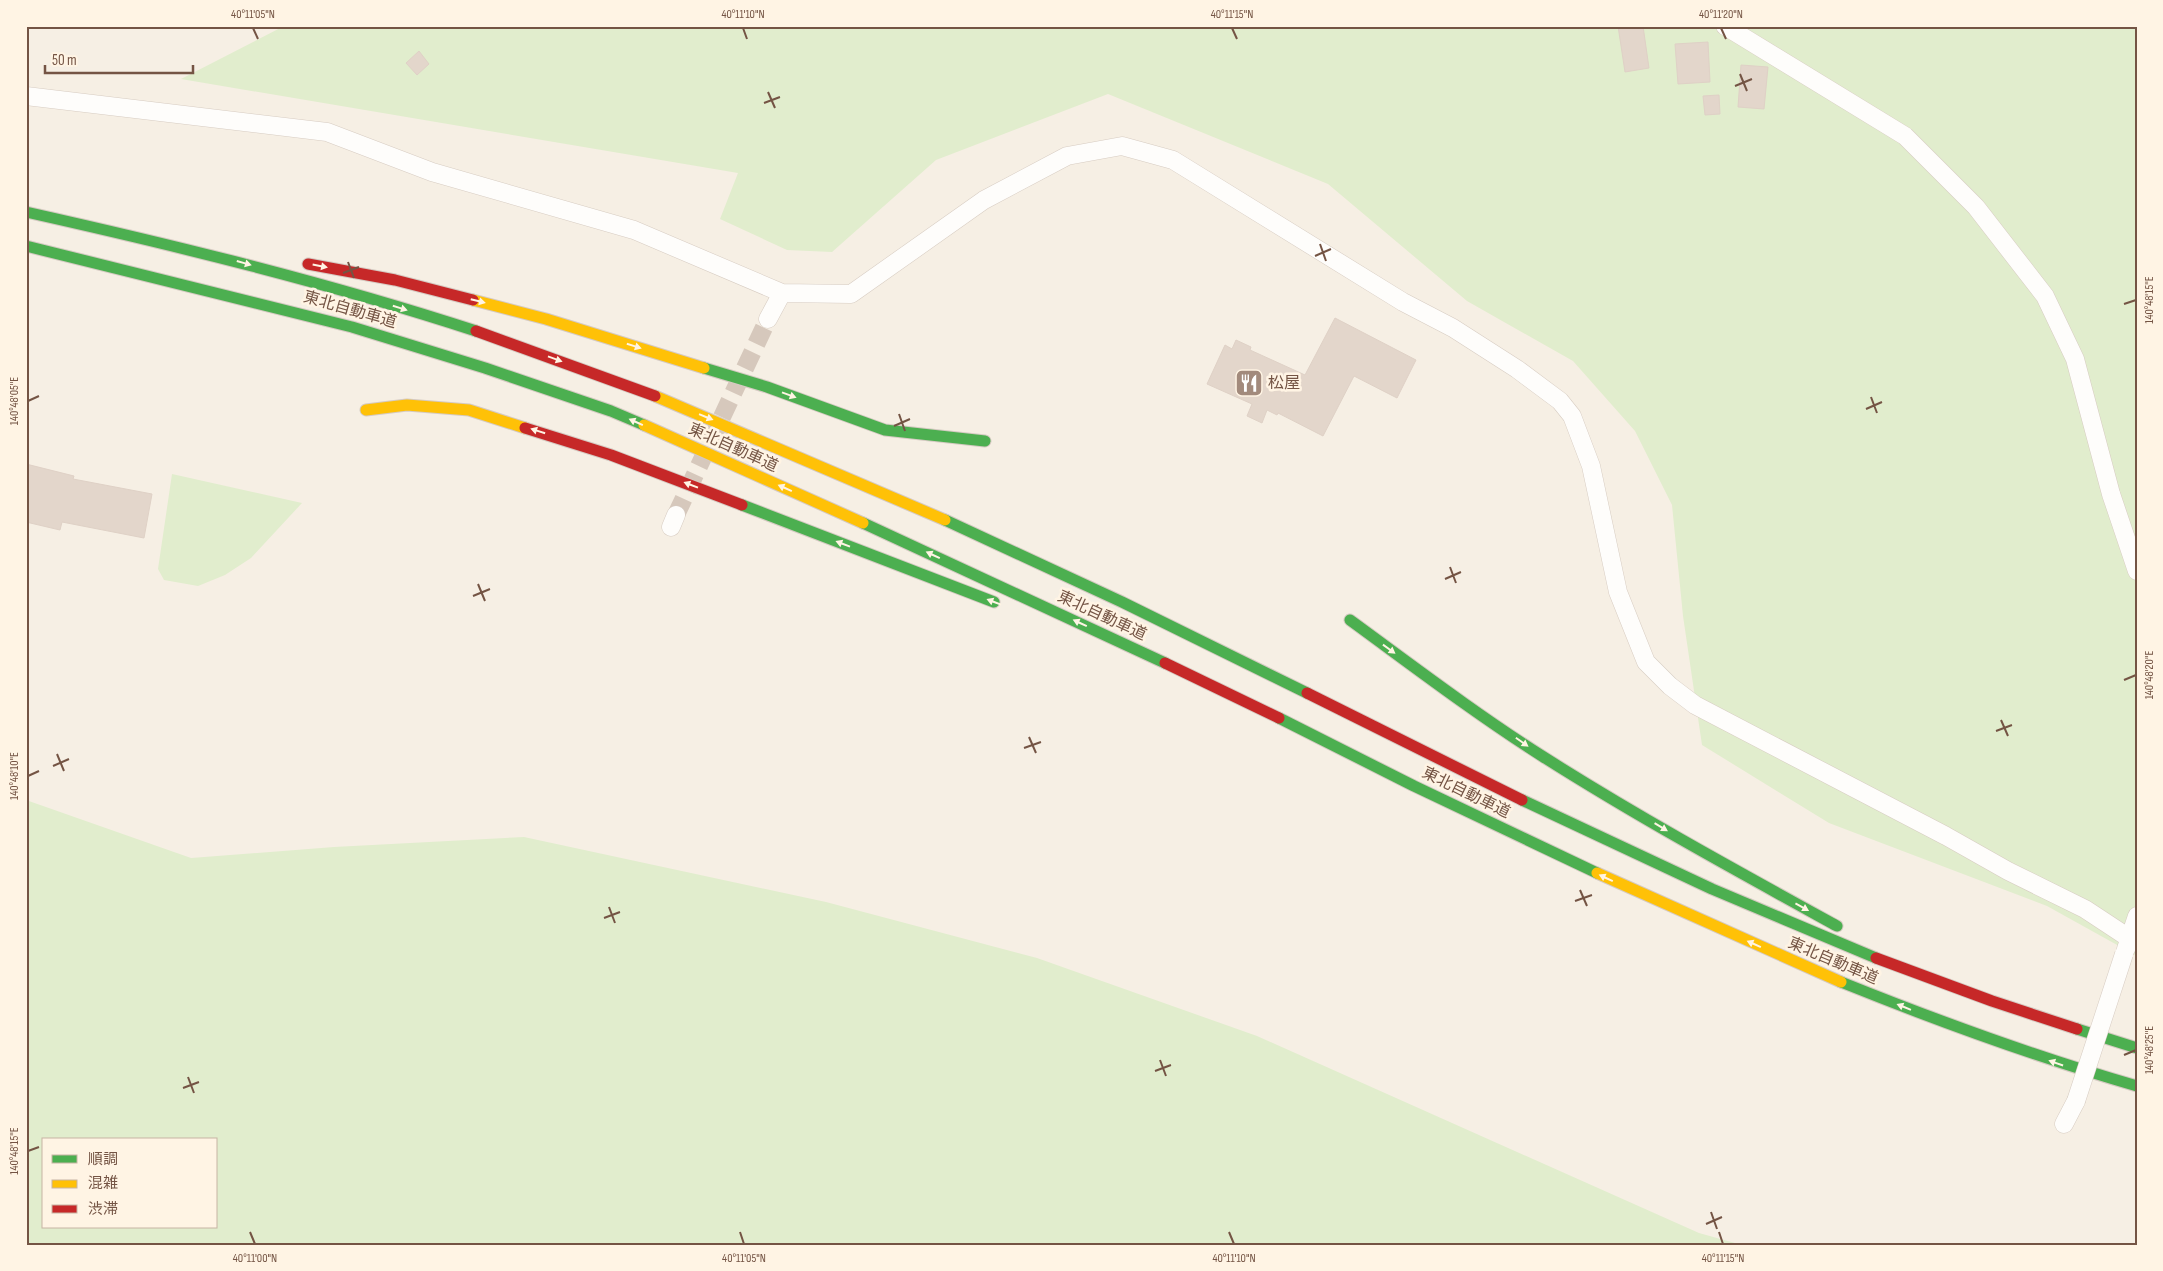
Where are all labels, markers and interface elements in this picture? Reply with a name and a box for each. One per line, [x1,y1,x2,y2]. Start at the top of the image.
text: 40°11'05"N [231,7,275,22]
text: 40°11'10"N [721,7,765,22]
text: 40°11'15"N [1211,7,1253,22]
text: 40°11'20"N [1699,7,1743,22]
scale bar [45,42,192,74]
text: 50 m [52,51,77,70]
one-way arrow [237,259,252,267]
one-way arrow [312,263,328,271]
text: 140°48'15"E [2142,276,2157,324]
street label: 東北自動車道 [301,288,399,332]
one-way arrow [471,298,486,306]
one-way arrow [393,304,408,312]
one-way arrow [627,343,642,350]
one-way arrow [547,356,562,363]
restaurant icon: 松屋 [1234,368,1264,398]
place label: 松屋 [1268,374,1300,393]
text: 140°48'05"E [7,377,22,425]
one-way arrow [782,391,797,399]
one-way arrow [699,413,713,421]
one-way arrow [629,418,643,426]
street label: 東北自動車道 [685,420,781,476]
one-way arrow [530,427,545,435]
one-way arrow [683,481,698,489]
one-way arrow [778,484,792,492]
one-way arrow [835,539,850,547]
one-way arrow [926,551,940,559]
street label: 東北自動車道 [1054,587,1150,645]
one-way arrow [986,598,1001,606]
one-way arrow [1073,619,1087,627]
one-way arrow [1382,644,1396,654]
text: 140°48'20"E [2142,651,2157,699]
one-way arrow [1516,737,1529,747]
text: 140°48'10"E [7,752,22,800]
street label: 東北自動車道 [1419,763,1513,823]
one-way arrow [1654,822,1667,831]
one-way arrow [1599,873,1613,881]
one-way arrow [1795,903,1810,911]
street label: 東北自動車道 [1785,933,1881,989]
one-way arrow [1747,940,1761,948]
one-way arrow [1896,1003,1911,1011]
text: 140°48'25"E [2142,1026,2157,1074]
one-way arrow [2049,1059,2064,1066]
text: 140°48'15"E [7,1127,22,1175]
legend [42,1138,218,1228]
text: 順調 [88,1150,118,1169]
text: 混雑 [88,1174,118,1193]
text: 渋滞 [88,1200,118,1219]
text: 40°11'00"N [233,1251,277,1266]
text: 40°11'05"N [722,1251,766,1266]
text: 40°11'10"N [1212,1251,1256,1266]
text: 40°11'15"N [1702,1251,1744,1266]

